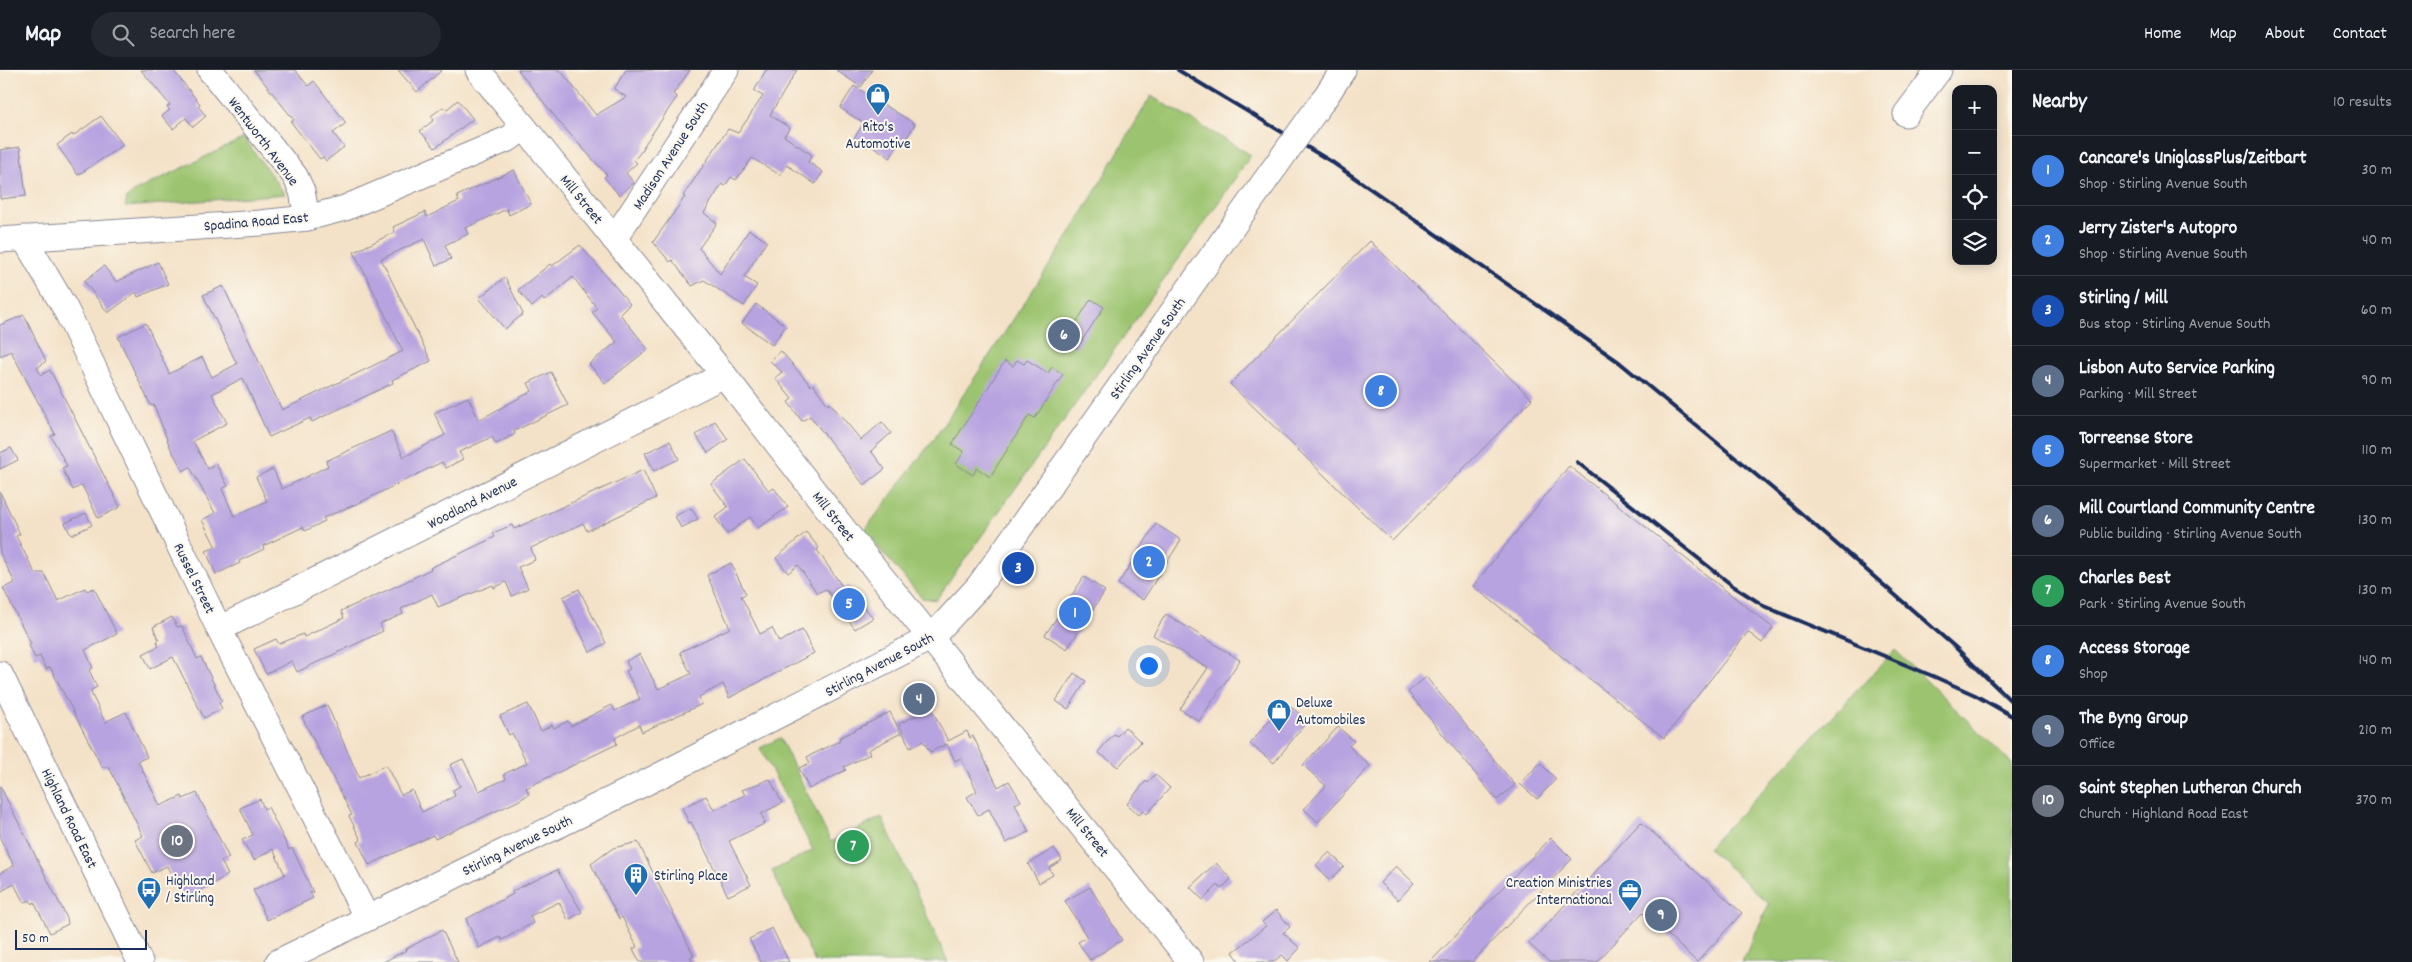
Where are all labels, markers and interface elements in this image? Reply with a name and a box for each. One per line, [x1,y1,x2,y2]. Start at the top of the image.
search box [91,12,441,57]
text: Map [25,18,61,52]
icon: search [109,21,137,49]
text: Search here [149,21,235,48]
text: Home [2144,22,2181,47]
text: Map [2209,22,2237,47]
text: About [2265,22,2305,47]
text: Contact [2333,22,2387,47]
shop icon: Rito's Automotive [865,82,891,116]
map controls [1952,85,1997,265]
button: + [1952,85,1997,130]
text: Nearby [2032,88,2087,118]
text: 10 results [2333,91,2392,114]
street label: Wentworth Avenue [222,93,303,192]
street label: Madison Avenue South [628,97,715,215]
place label: Rito's Automotive [846,117,911,156]
button: − [1952,130,1997,175]
text: Cancare's UniglassPlus/Zeitbart [2079,146,2306,173]
text: 1 [2046,159,2050,182]
text: 30 m [2362,159,2392,182]
street label: Mill Street [553,171,608,230]
text: Shop · Stirling Avenue South [2079,173,2247,196]
button: locate [1952,175,1997,220]
street label: Spadina Road East [203,207,310,239]
text: Jerry Zister's Autopro [2079,216,2237,243]
button: layers [1952,220,1997,265]
text: 2 [2045,229,2052,252]
text: 40 m [2362,229,2392,252]
text: Shop · Stirling Avenue South [2079,243,2247,266]
text: Stirling / Mill [2079,286,2168,313]
street label: Stirling Avenue South [1105,293,1192,405]
text: 3 [2044,299,2052,322]
text: 60 m [2361,299,2392,322]
text: Bus stop · Stirling Avenue South [2079,313,2270,336]
pin: 6 [1048,316,1080,354]
text: Lisbon Auto Service Parking [2079,356,2275,383]
text: 4 [2045,369,2051,392]
text: 90 m [2361,369,2392,392]
pin: 8 [1365,372,1397,410]
text: Parking · Mill Street [2079,383,2197,406]
text: Torreense Store [2079,426,2193,453]
text: 5 [2044,439,2052,462]
text: 110 m [2362,439,2392,462]
text: Supermarket · Mill Street [2079,453,2231,476]
street label: Woodland Avenue [424,472,522,536]
street label: Mill Street [806,487,859,547]
text: Mill Courtland Community Centre [2079,496,2315,523]
text: 6 [2044,509,2052,532]
text: 130 m [2358,509,2392,532]
text: Public building · Stirling Avenue South [2079,523,2302,546]
street label: Russel Street [167,540,220,618]
pin: 2 [1133,543,1165,581]
pin: 3 [1002,549,1034,587]
text: Charles Best [2079,566,2171,593]
text: 7 [2045,579,2051,602]
text: 130 m [2358,579,2392,602]
pin: 5 [833,585,865,623]
text: Park · Stirling Avenue South [2079,593,2246,616]
pin: 1 [1059,594,1091,632]
street label: Stirling Avenue South [822,628,938,704]
text: Access Storage [2079,636,2190,663]
text: 8 [2045,649,2051,672]
text: 140 m [2358,649,2392,672]
your location [1136,653,1162,679]
text: Shop [2079,663,2108,686]
pin: 4 [903,680,935,718]
place label: Deluxe Automobiles [1296,693,1366,732]
shop icon: Deluxe Automobiles [1266,698,1292,732]
text: The Byng Group [2079,706,2188,733]
text: 9 [2044,719,2052,742]
text: 210 m [2358,719,2392,742]
text: Office [2079,733,2115,756]
street label: Highland Road East [34,765,102,873]
text: Saint Stephen Lutheran Church [2079,776,2301,803]
text: 10 [2042,789,2054,812]
text: 370 m [2355,789,2392,812]
text: Church · Highland Road East [2079,803,2248,826]
street label: Mill Street [1059,804,1114,863]
street label: Stirling Avenue South [459,810,577,883]
pin: 10 [161,822,193,860]
pin: 7 [837,827,869,865]
building icon: Stirling Place [623,862,649,896]
place label: Stirling Place [654,866,728,888]
place label: Highland / Stirling [166,871,214,910]
place label: Creation Ministries International [1506,873,1612,912]
bus stop icon: Highland / Stirling [136,876,162,910]
office icon: Creation Ministries International [1617,878,1643,912]
pin: 9 [1645,896,1677,934]
scale bar [15,927,148,950]
text: 50 m [22,929,49,949]

